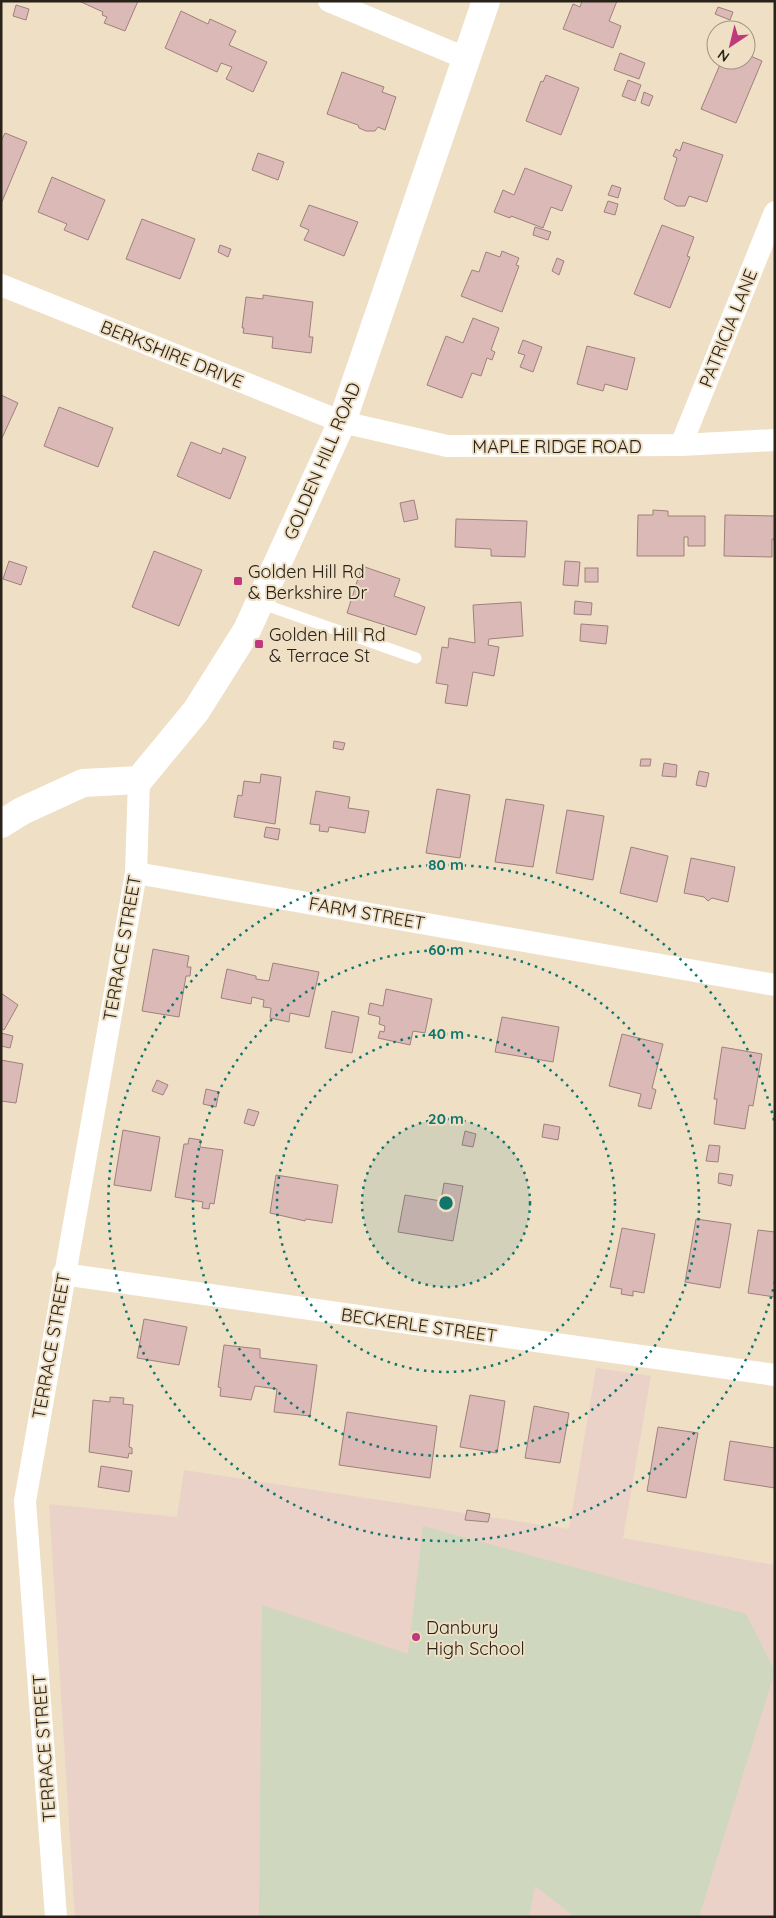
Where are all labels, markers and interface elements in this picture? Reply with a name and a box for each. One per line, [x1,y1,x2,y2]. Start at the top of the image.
north arrow [706,20,756,70]
text: N [714,45,733,66]
street label: PATRICIA LANE [694,265,762,391]
street label: BERKSHIRE DRIVE [97,315,247,393]
street label: GOLDEN HILL ROAD [278,379,366,543]
street label: MAPLE RIDGE ROAD [472,435,642,458]
place label: Golden Hill Rd & Berkshire Dr [248,560,368,604]
marker: Golden Hill Rd & Berkshire Dr [232,575,244,587]
place label: Golden Hill Rd & Terrace St [269,623,386,667]
marker: Golden Hill Rd & Terrace St [253,638,265,650]
text: 80 m [428,855,464,874]
street label: TERRACE STREET [98,873,146,1023]
street label: FARM STREET [307,891,427,935]
text: 60 m [428,940,464,959]
text: 40 m [428,1024,464,1043]
text: 20 m [428,1109,464,1128]
centre of rings [437,1194,455,1212]
street label: TERRACE STREET [27,1271,75,1421]
street label: BECKERLE STREET [340,1303,499,1347]
place label: Danbury High School [426,1616,525,1660]
marker: Danbury High School [410,1631,422,1643]
street label: TERRACE STREET [27,1673,61,1823]

